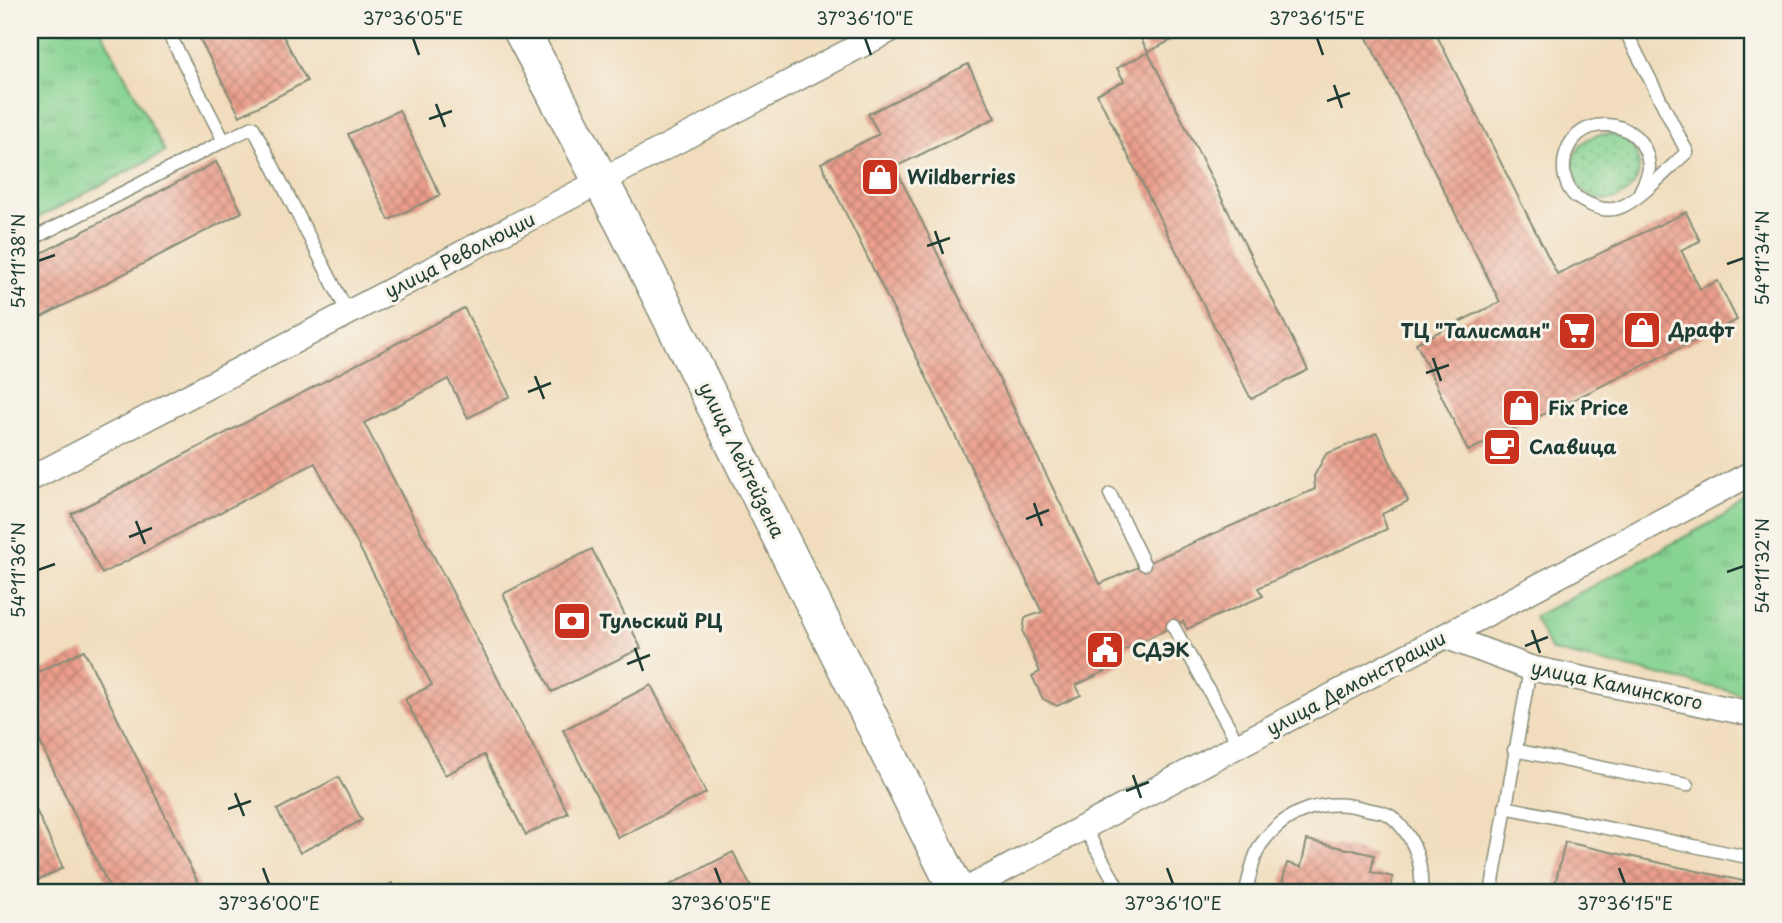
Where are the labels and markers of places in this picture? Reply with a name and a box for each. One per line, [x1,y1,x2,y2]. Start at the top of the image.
shop icon: Wildberries [859,156,901,198]
place label: Wildberries [907,162,1016,190]
shop icon: Драфт [1621,309,1663,351]
supermarket icon: ТЦ "Талисман" [1556,310,1598,352]
place label: Драфт [1668,315,1735,343]
place label: ТЦ "Талисман" [1401,316,1550,344]
shop icon: Fix Price [1500,387,1542,429]
place label: Fix Price [1548,393,1628,421]
cafe icon: Славица [1481,426,1523,468]
place label: Славица [1529,432,1616,460]
bank icon: Тульский РЦ [551,600,593,642]
place label: Тульский РЦ [599,606,723,634]
public building icon: СДЭК [1084,629,1126,671]
place label: СДЭК [1132,635,1189,663]

